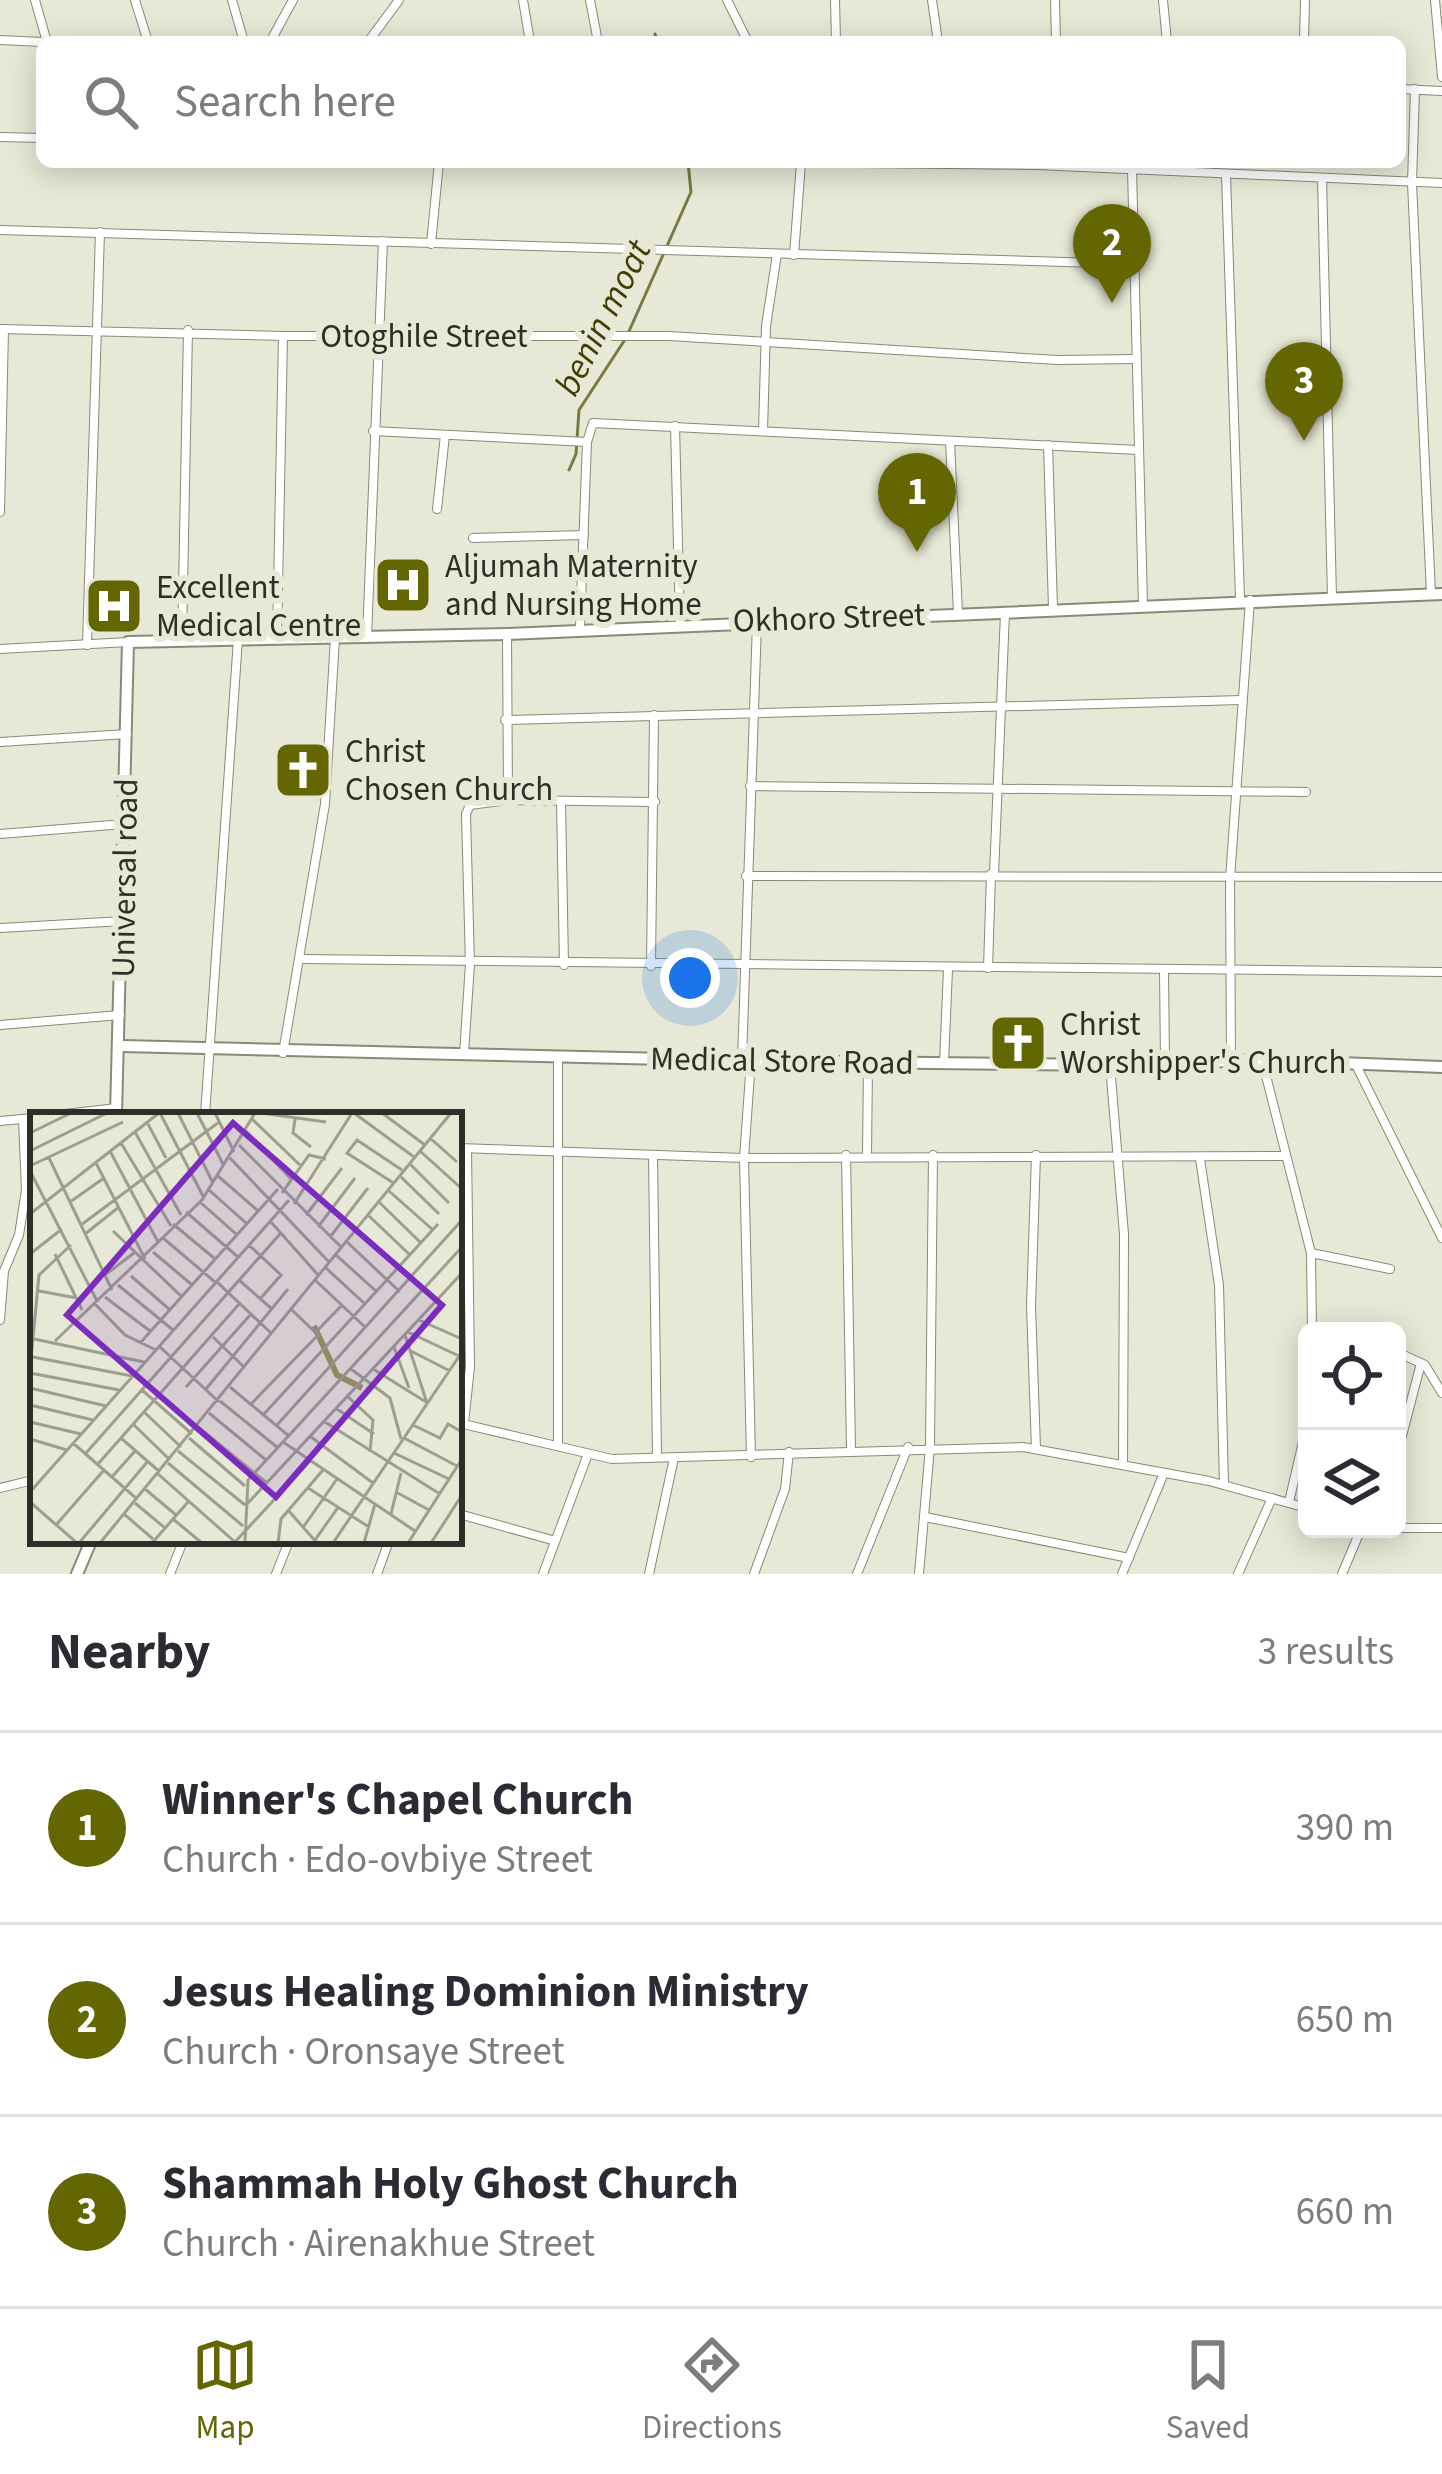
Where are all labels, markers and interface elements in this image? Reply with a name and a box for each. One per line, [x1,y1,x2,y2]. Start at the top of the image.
search box [36,36,1406,168]
icon: search [78,69,144,135]
text: Search here [174,70,396,134]
pin: 2 [1073,204,1151,303]
water label: benin moat [542,230,665,405]
street label: Otoghile Street [320,313,528,360]
pin: 3 [1265,342,1343,441]
pin: 1 [878,453,956,552]
place label: Aljumah Maternity and Nursing Home [445,543,702,628]
hospital icon: Aljumah Maternity and Nursing Home [372,554,434,616]
place label: Excellent Medical Centre [156,564,361,649]
hospital icon: Excellent Medical Centre [83,575,145,637]
street label: Okhoro Street [732,591,926,645]
place label: Christ Chosen Church [345,728,553,813]
church icon: Christ Chosen Church [272,739,334,801]
street label: Universal road [100,778,150,978]
your location [660,948,720,1008]
place label: Christ Worshipper's Church [1060,1001,1346,1086]
church icon: Christ Worshipper's Church [987,1012,1049,1074]
street label: Medical Store Road [650,1035,914,1087]
inset map [30,1112,462,1544]
map controls [1298,1322,1406,1538]
button: locate [1298,1322,1406,1430]
button: layers [1298,1430,1406,1538]
text: Nearby [48,1616,210,1688]
text: 3 results [1258,1624,1394,1680]
text: Winner's Chapel Church [162,1768,633,1832]
text: 1 [77,1800,97,1856]
text: 390 m [1296,1800,1394,1856]
text: Church · Edo-ovbiye Street [162,1832,593,1888]
text: Jesus Healing Dominion Ministry [162,1960,809,2024]
text: 2 [77,1992,97,2048]
text: 650 m [1296,1992,1394,2048]
text: Church · Oronsaye Street [162,2024,565,2080]
text: Shammah Holy Ghost Church [162,2152,739,2216]
text: 3 [77,2184,97,2240]
text: 660 m [1296,2184,1394,2240]
text: Church · Airenakhue Street [162,2216,595,2272]
tab: Map [192,2332,258,2451]
tab: Directions [642,2332,782,2451]
tab: Saved [1166,2332,1250,2451]

